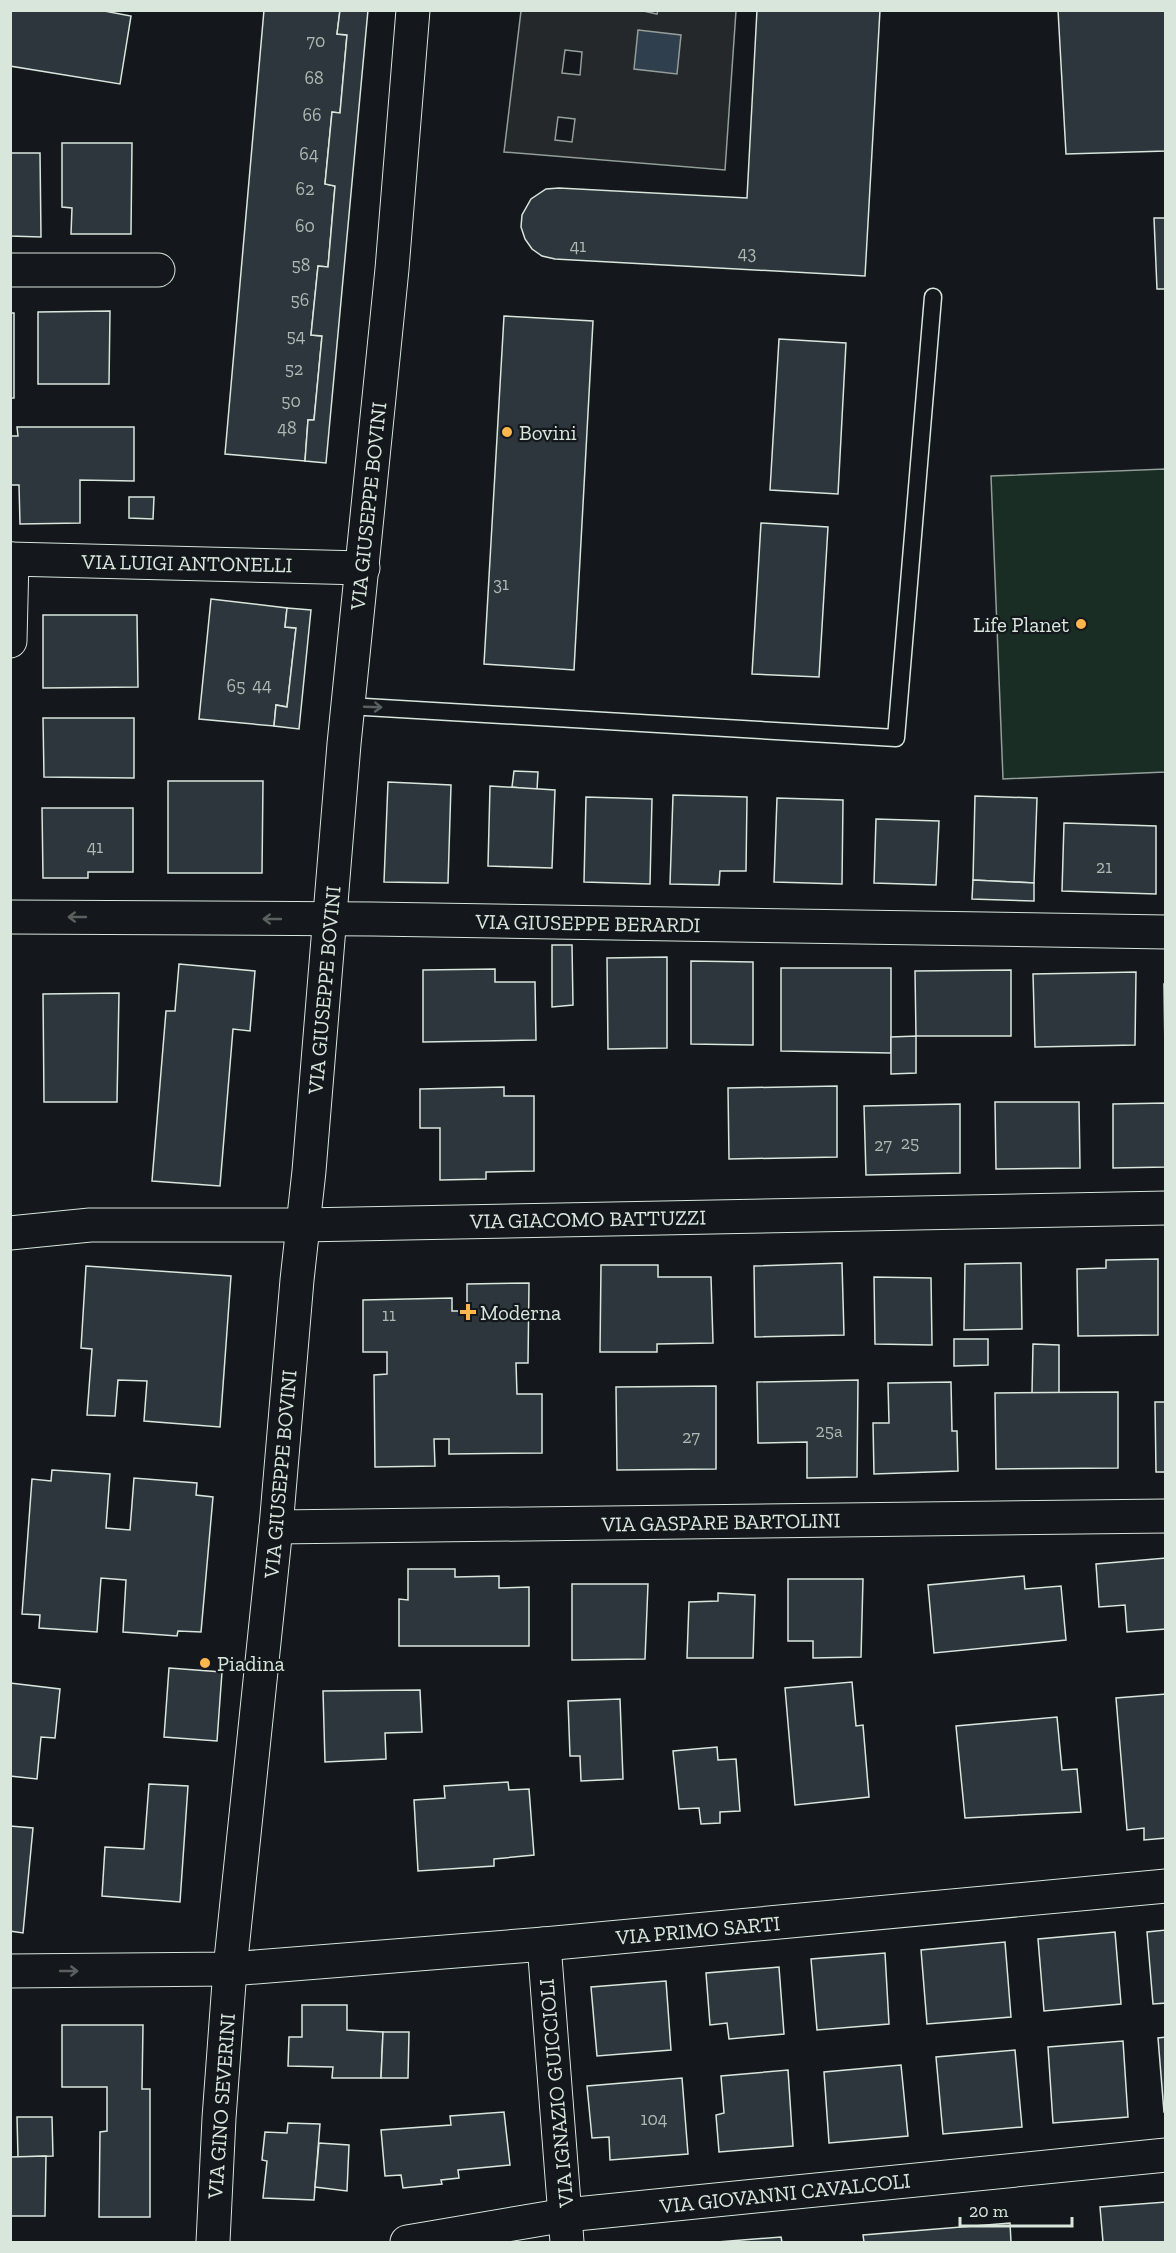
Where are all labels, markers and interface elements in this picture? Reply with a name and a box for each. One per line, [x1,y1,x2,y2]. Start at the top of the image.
house number: 70 [307,30,325,52]
house number: 68 [304,67,324,89]
house number: 66 [302,104,322,126]
house number: 64 [299,143,319,165]
house number: 62 [296,178,314,200]
house number: 60 [295,215,315,237]
house number: 41 [570,235,586,257]
house number: 43 [738,242,756,264]
house number: 58 [292,254,310,276]
house number: 56 [291,289,309,311]
house number: 54 [287,325,306,347]
house number: 52 [285,358,303,380]
house number: 50 [281,390,301,412]
street label: VIA GIUSEPPE BOVINI [345,401,391,612]
house number: 48 [277,417,297,439]
place label: Bovini [519,420,577,445]
marker: Bovini [500,425,514,439]
street label: VIA LUIGI ANTONELLI [80,549,293,577]
house number: 31 [493,573,509,595]
place label: Life Planet [973,612,1069,637]
marker: Life Planet [1074,617,1088,631]
house number: 44 [252,674,272,696]
house number: 65 [227,675,245,697]
one-way arrow [363,701,383,712]
house number: 41 [87,836,103,858]
house number: 21 [1096,856,1112,878]
street label: VIA GIUSEPPE BOVINI [302,885,346,1096]
street label: VIA GIUSEPPE BERARDI [474,909,701,937]
one-way arrow [68,911,88,923]
one-way arrow [263,913,283,925]
house number: 25 [901,1132,919,1154]
house number: 27 [874,1134,892,1156]
street label: VIA GIACOMO BATTUZZI [469,1204,706,1234]
place label: Moderna [480,1300,561,1325]
house number: 11 [382,1304,396,1326]
marker: Moderna [461,1305,475,1319]
street label: VIA GIUSEPPE BOVINI [258,1369,302,1580]
house number: 25a [815,1420,843,1442]
house number: 27 [682,1426,700,1448]
street label: VIA GASPARE BARTOLINI [600,1507,841,1537]
place label: Piadina [217,1651,285,1676]
marker: Piadina [198,1656,212,1670]
street label: VIA PRIMO SARTI [614,1910,781,1950]
one-way arrow [58,1965,78,1977]
street label: VIA IGNAZIO GUICCIOLI [534,1978,579,2209]
street label: VIA GINO SEVERINI [202,2012,240,2201]
house number: 104 [641,2108,668,2130]
street label: VIA GIOVANNI CAVALCOLI [657,2167,912,2219]
scale bar [960,2190,1072,2228]
text: 20 m [969,2200,1009,2222]

